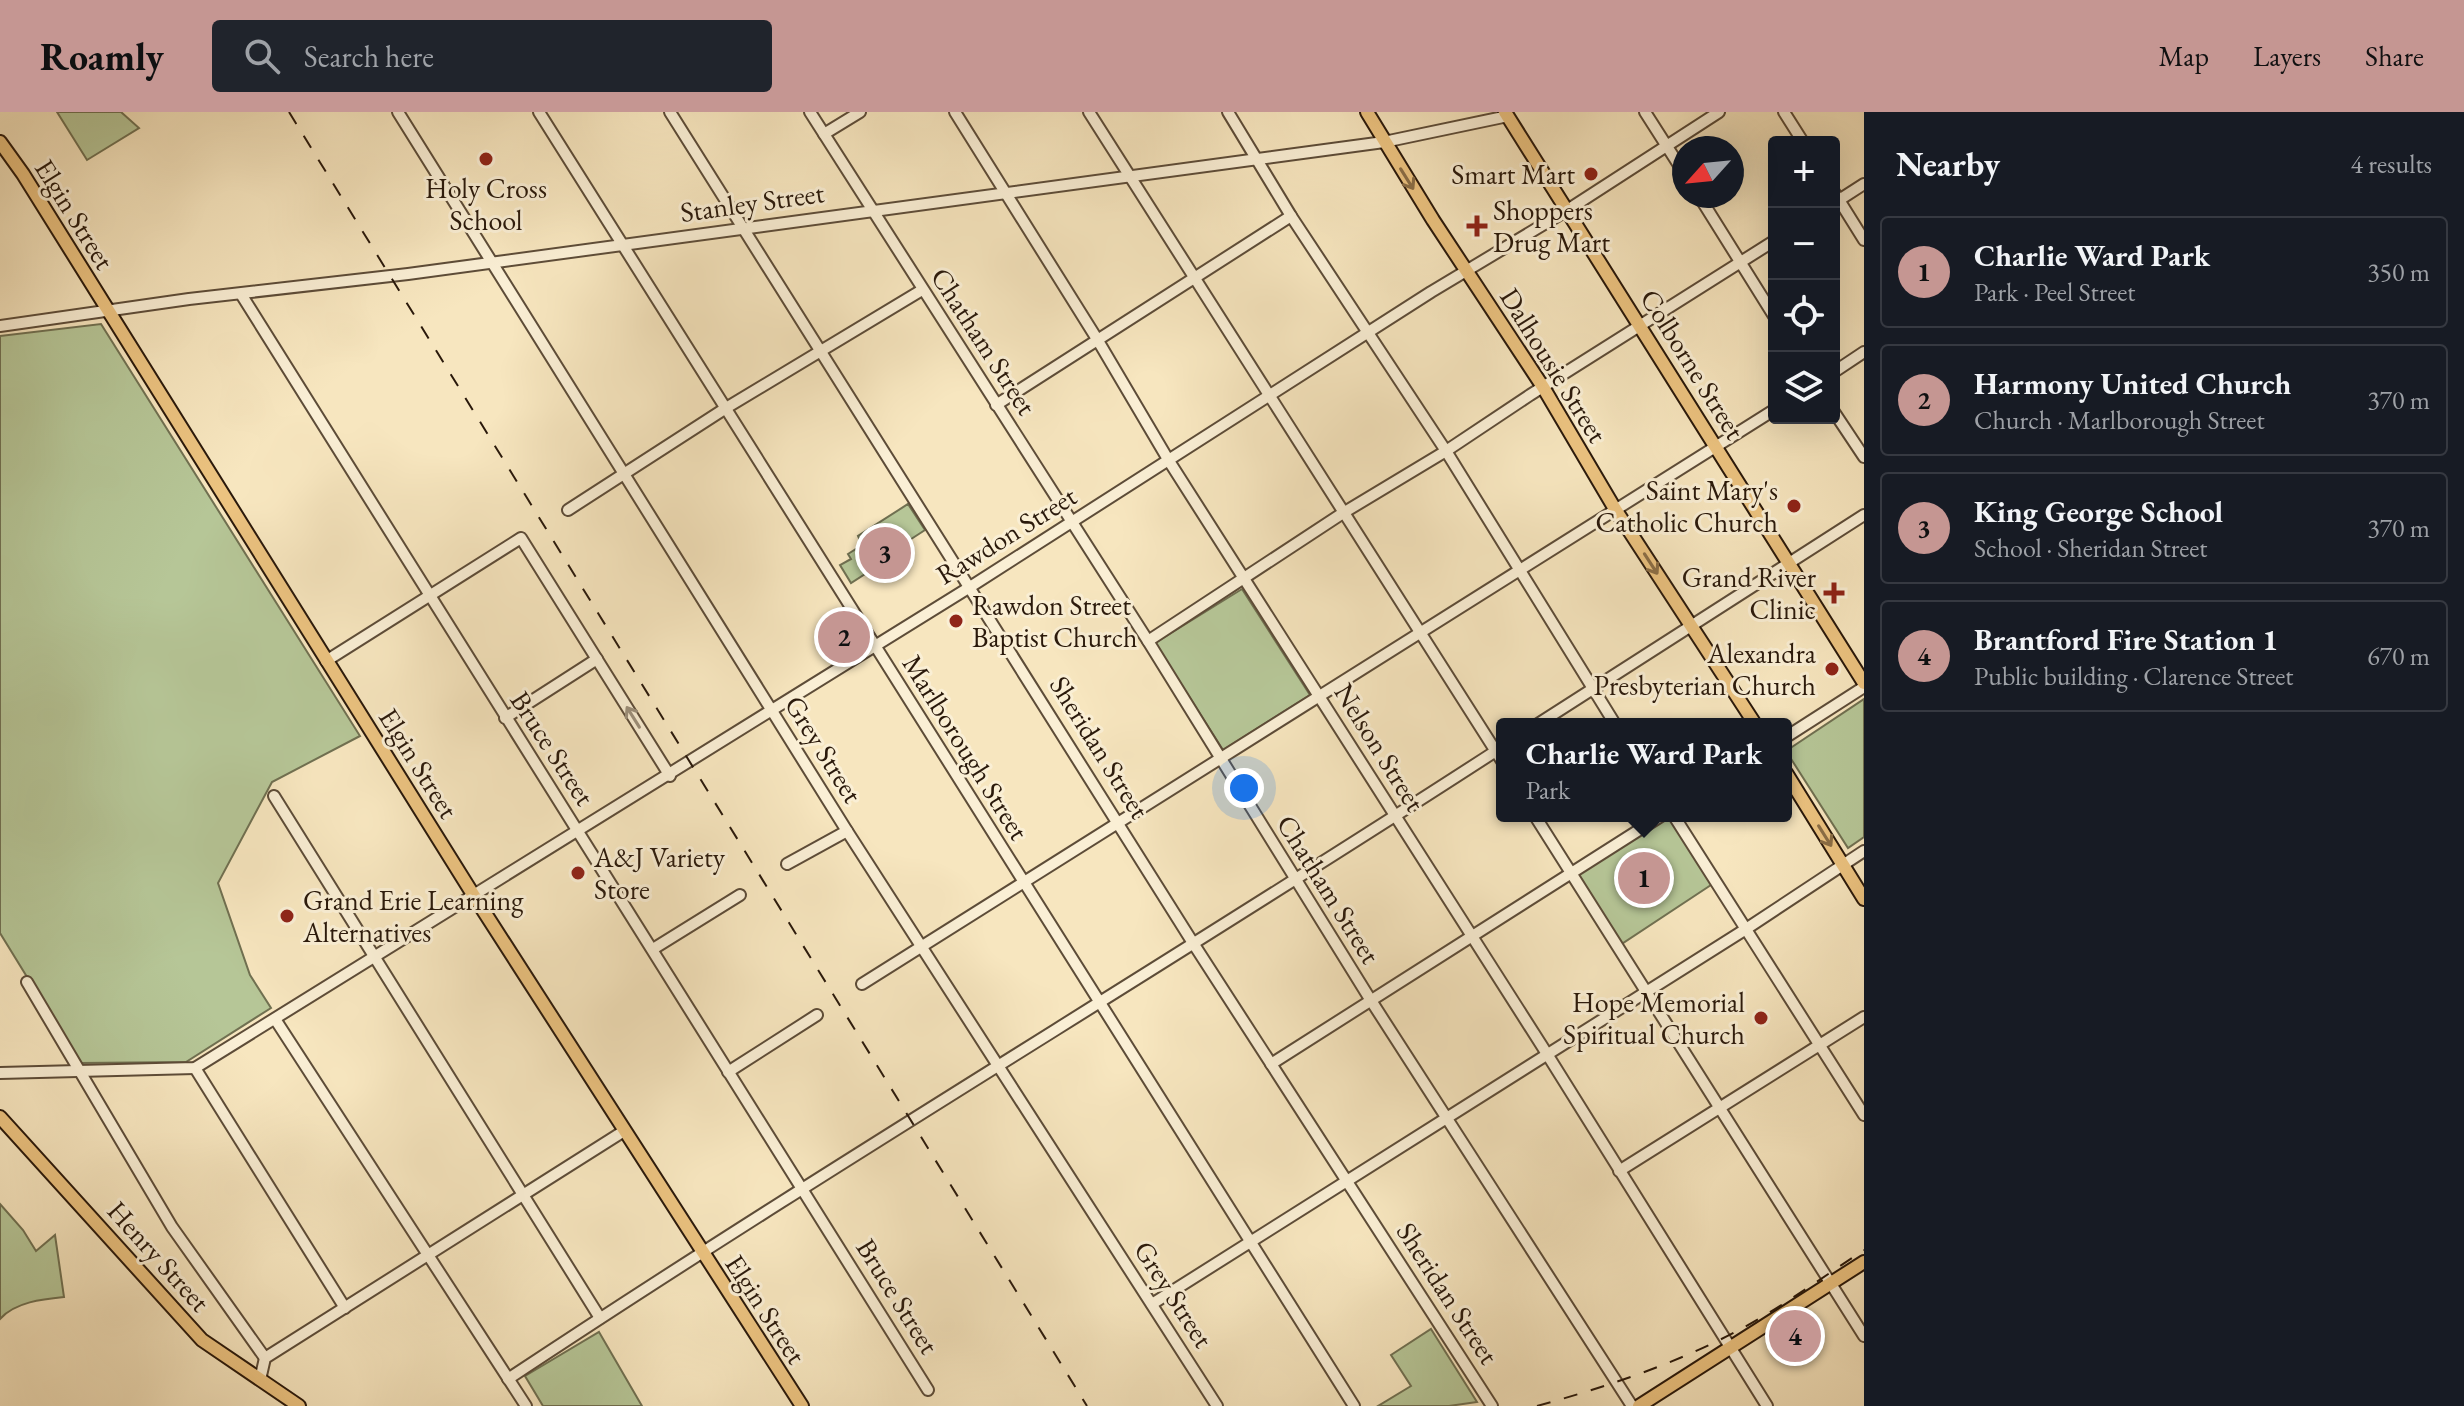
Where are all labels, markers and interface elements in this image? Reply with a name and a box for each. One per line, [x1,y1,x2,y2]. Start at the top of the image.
search box [212,20,772,92]
text: Roamly [40,32,164,81]
icon: search [240,34,284,78]
text: Search here [304,37,434,76]
text: Map [2159,38,2209,74]
text: Layers [2253,38,2321,74]
text: Share [2365,38,2424,74]
north arrow [1672,136,1744,208]
map controls [1768,136,1840,424]
button: + [1768,136,1840,208]
text: Nearby [1896,142,2000,186]
text: 4 results [2351,147,2432,181]
marker: Holy Cross School [477,150,495,168]
street label: Elgin Street [27,152,123,276]
place label: Smart Mart [1451,156,1575,192]
marker: Smart Mart [1582,165,1600,183]
one-way arrow [1400,167,1416,190]
place label: Holy Cross School [425,170,547,238]
street label: Stanley Street [678,174,826,230]
place label: Shoppers Drug Mart [1493,192,1610,260]
button: − [1768,208,1840,280]
marker: Shoppers Drug Mart [1468,217,1486,235]
text: Charlie Ward Park [1974,236,2210,275]
text: 1 [1917,255,1931,289]
text: 350 m [2367,255,2430,289]
street label: Chatham Street [923,260,1045,422]
text: Park · Peel Street [1974,275,2136,309]
button: locate [1768,280,1840,352]
street label: Dalhousie Street [1492,281,1616,449]
street label: Colborne Street [1633,282,1754,446]
button: layers [1768,352,1840,424]
text: Harmony United Church [1974,364,2291,403]
text: 2 [1917,383,1931,417]
text: 370 m [2367,383,2430,417]
text: Church · Marlborough Street [1974,403,2265,437]
place label: Saint Mary's Catholic Church [1595,472,1778,540]
street label: Rawdon Street [929,478,1083,592]
text: King George School [1974,492,2223,531]
marker: Saint Mary's Catholic Church [1785,497,1803,515]
text: 3 [1917,511,1931,545]
text: 370 m [2367,511,2430,545]
pin: 3 [859,523,911,583]
text: School · Sheridan Street [1974,531,2208,565]
one-way arrow [1643,552,1659,575]
place label: Grand River Clinic [1682,559,1817,627]
marker: Grand River Clinic [1823,582,1845,604]
place label: Rawdon Street Baptist Church [972,587,1137,655]
pin: 2 [818,607,870,667]
marker: Rawdon Street Baptist Church [947,612,965,630]
text: Brantford Fire Station 1 [1974,620,2278,659]
place label: Alexandra Presbyterian Church [1594,635,1817,703]
text: 4 [1917,639,1931,673]
text: 670 m [2367,639,2430,673]
street label: Marlborough Street [895,648,1038,847]
text: Public building · Clarence Street [1974,659,2293,693]
marker: Alexandra Presbyterian Church [1823,660,1841,678]
street label: Sheridan Street [1042,669,1158,825]
street label: Nelson Street [1326,676,1434,818]
street label: Bruce Street [503,684,603,812]
street label: Grey Street [777,689,871,810]
street label: Elgin Street [371,701,467,825]
one-way arrow [625,706,641,729]
popup [1496,718,1792,822]
text: Charlie Ward Park [1526,734,1762,773]
your location [1224,768,1264,808]
text: Park [1526,773,1570,807]
street label: Chatham Street [1269,808,1389,970]
one-way arrow [1818,824,1834,847]
place label: A&J Variety Store [593,839,726,907]
pin: 1 [1618,848,1670,908]
marker: A&J Variety Store [569,864,587,882]
place label: Grand Erie Learning Alternatives [302,882,524,950]
marker: Grand Erie Learning Alternatives [278,907,296,925]
place label: Hope Memorial Spiritual Church [1563,984,1745,1052]
marker: Hope Memorial Spiritual Church [1752,1009,1770,1027]
street label: Henry Street [100,1193,218,1319]
street label: Sheridan Street [1389,1215,1507,1371]
street label: Bruce Street [848,1232,948,1361]
street label: Grey Street [1126,1234,1222,1354]
street label: Elgin Street [717,1247,815,1371]
pin: 4 [1769,1306,1821,1366]

